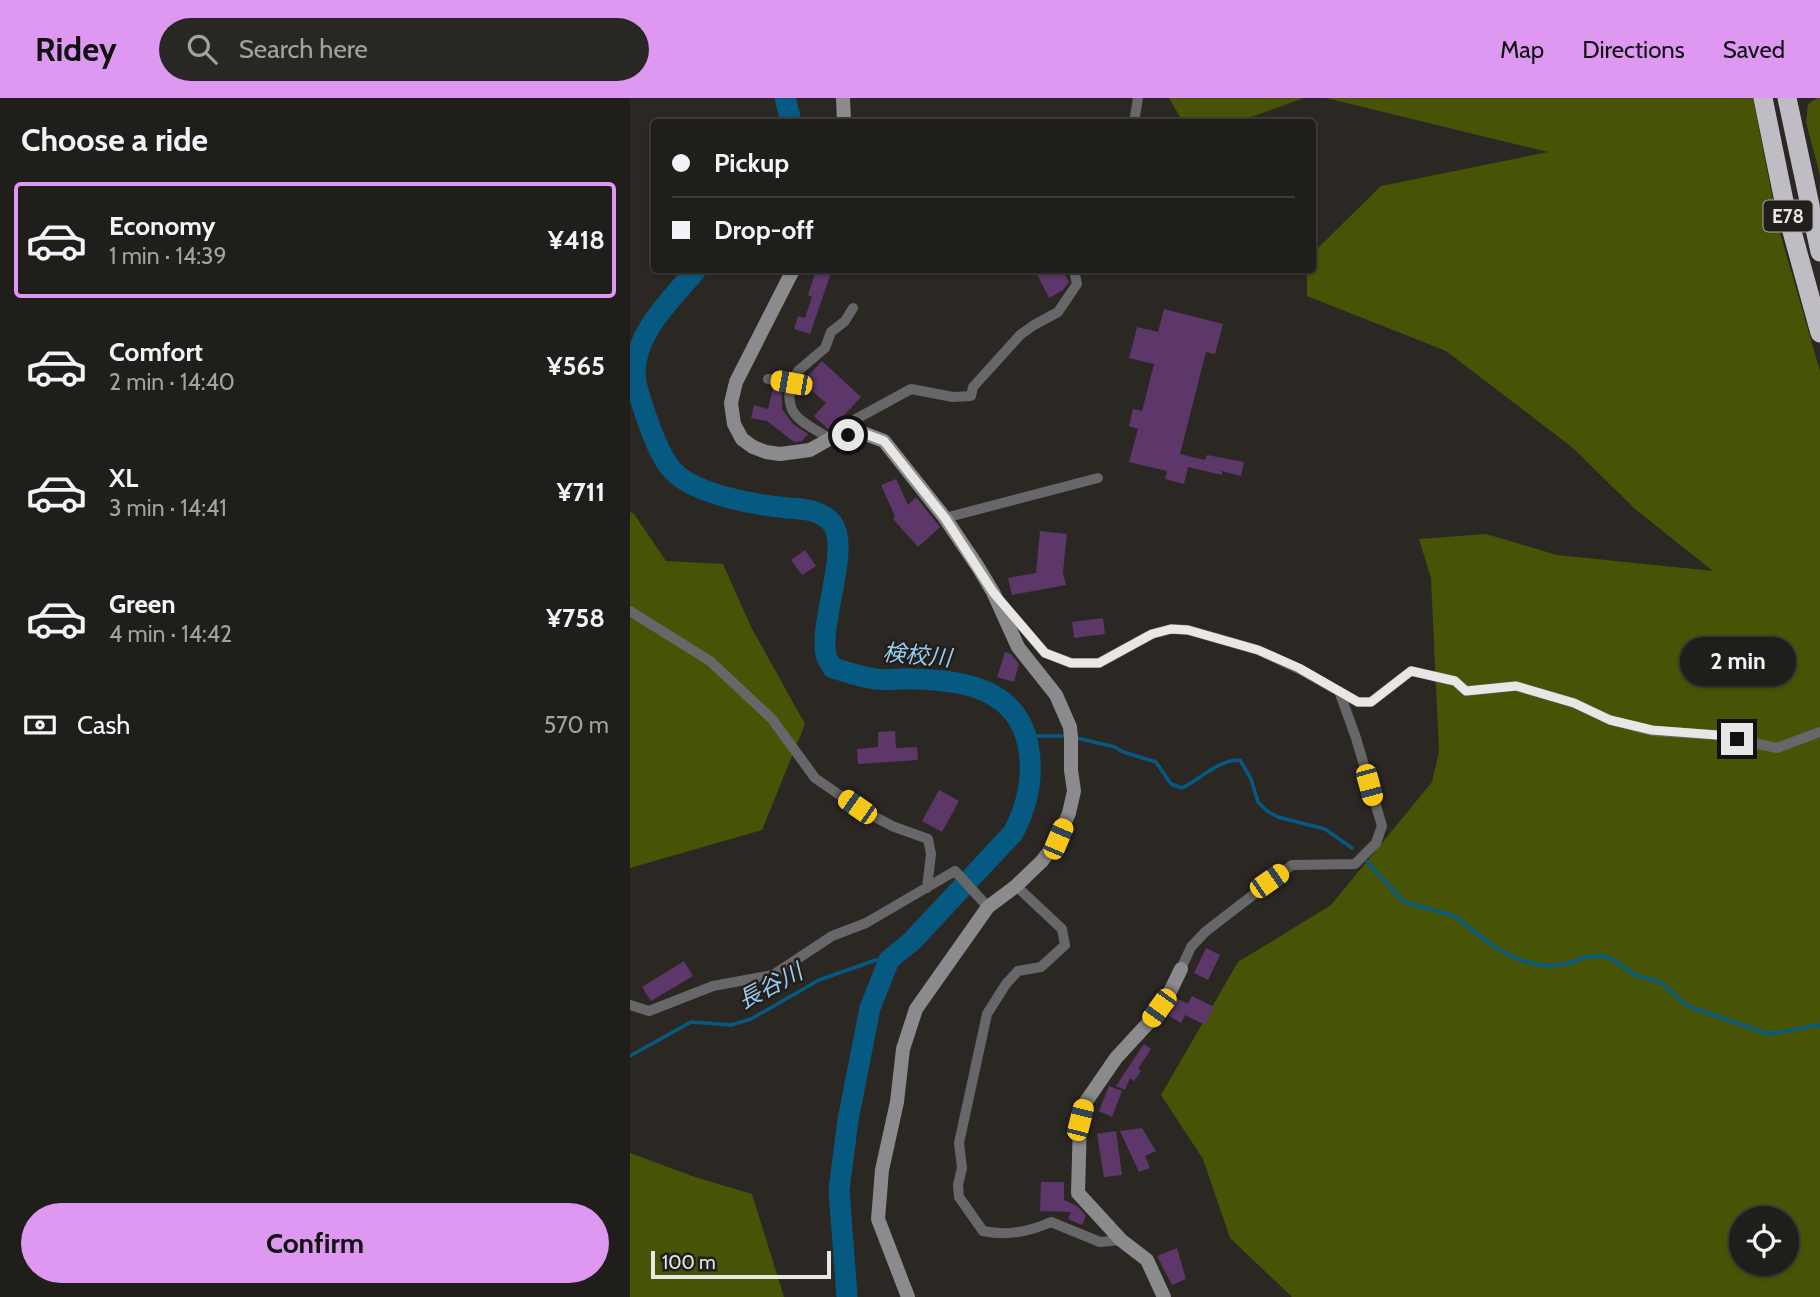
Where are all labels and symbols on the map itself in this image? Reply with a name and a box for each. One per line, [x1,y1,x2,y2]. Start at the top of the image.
road number: E78 [1764,200,1812,232]
car [769,369,814,397]
route start [832,419,864,451]
water label: 検校川 [881,638,956,672]
callout: 2 min [1679,638,1795,686]
route end [1721,723,1753,755]
car [1354,762,1385,808]
car [834,786,881,828]
car [1041,816,1076,862]
car [1246,860,1293,902]
water label: 長谷川 [733,956,810,1015]
car [1139,985,1180,1031]
car [1065,1097,1096,1143]
scale bar [651,1248,831,1280]

